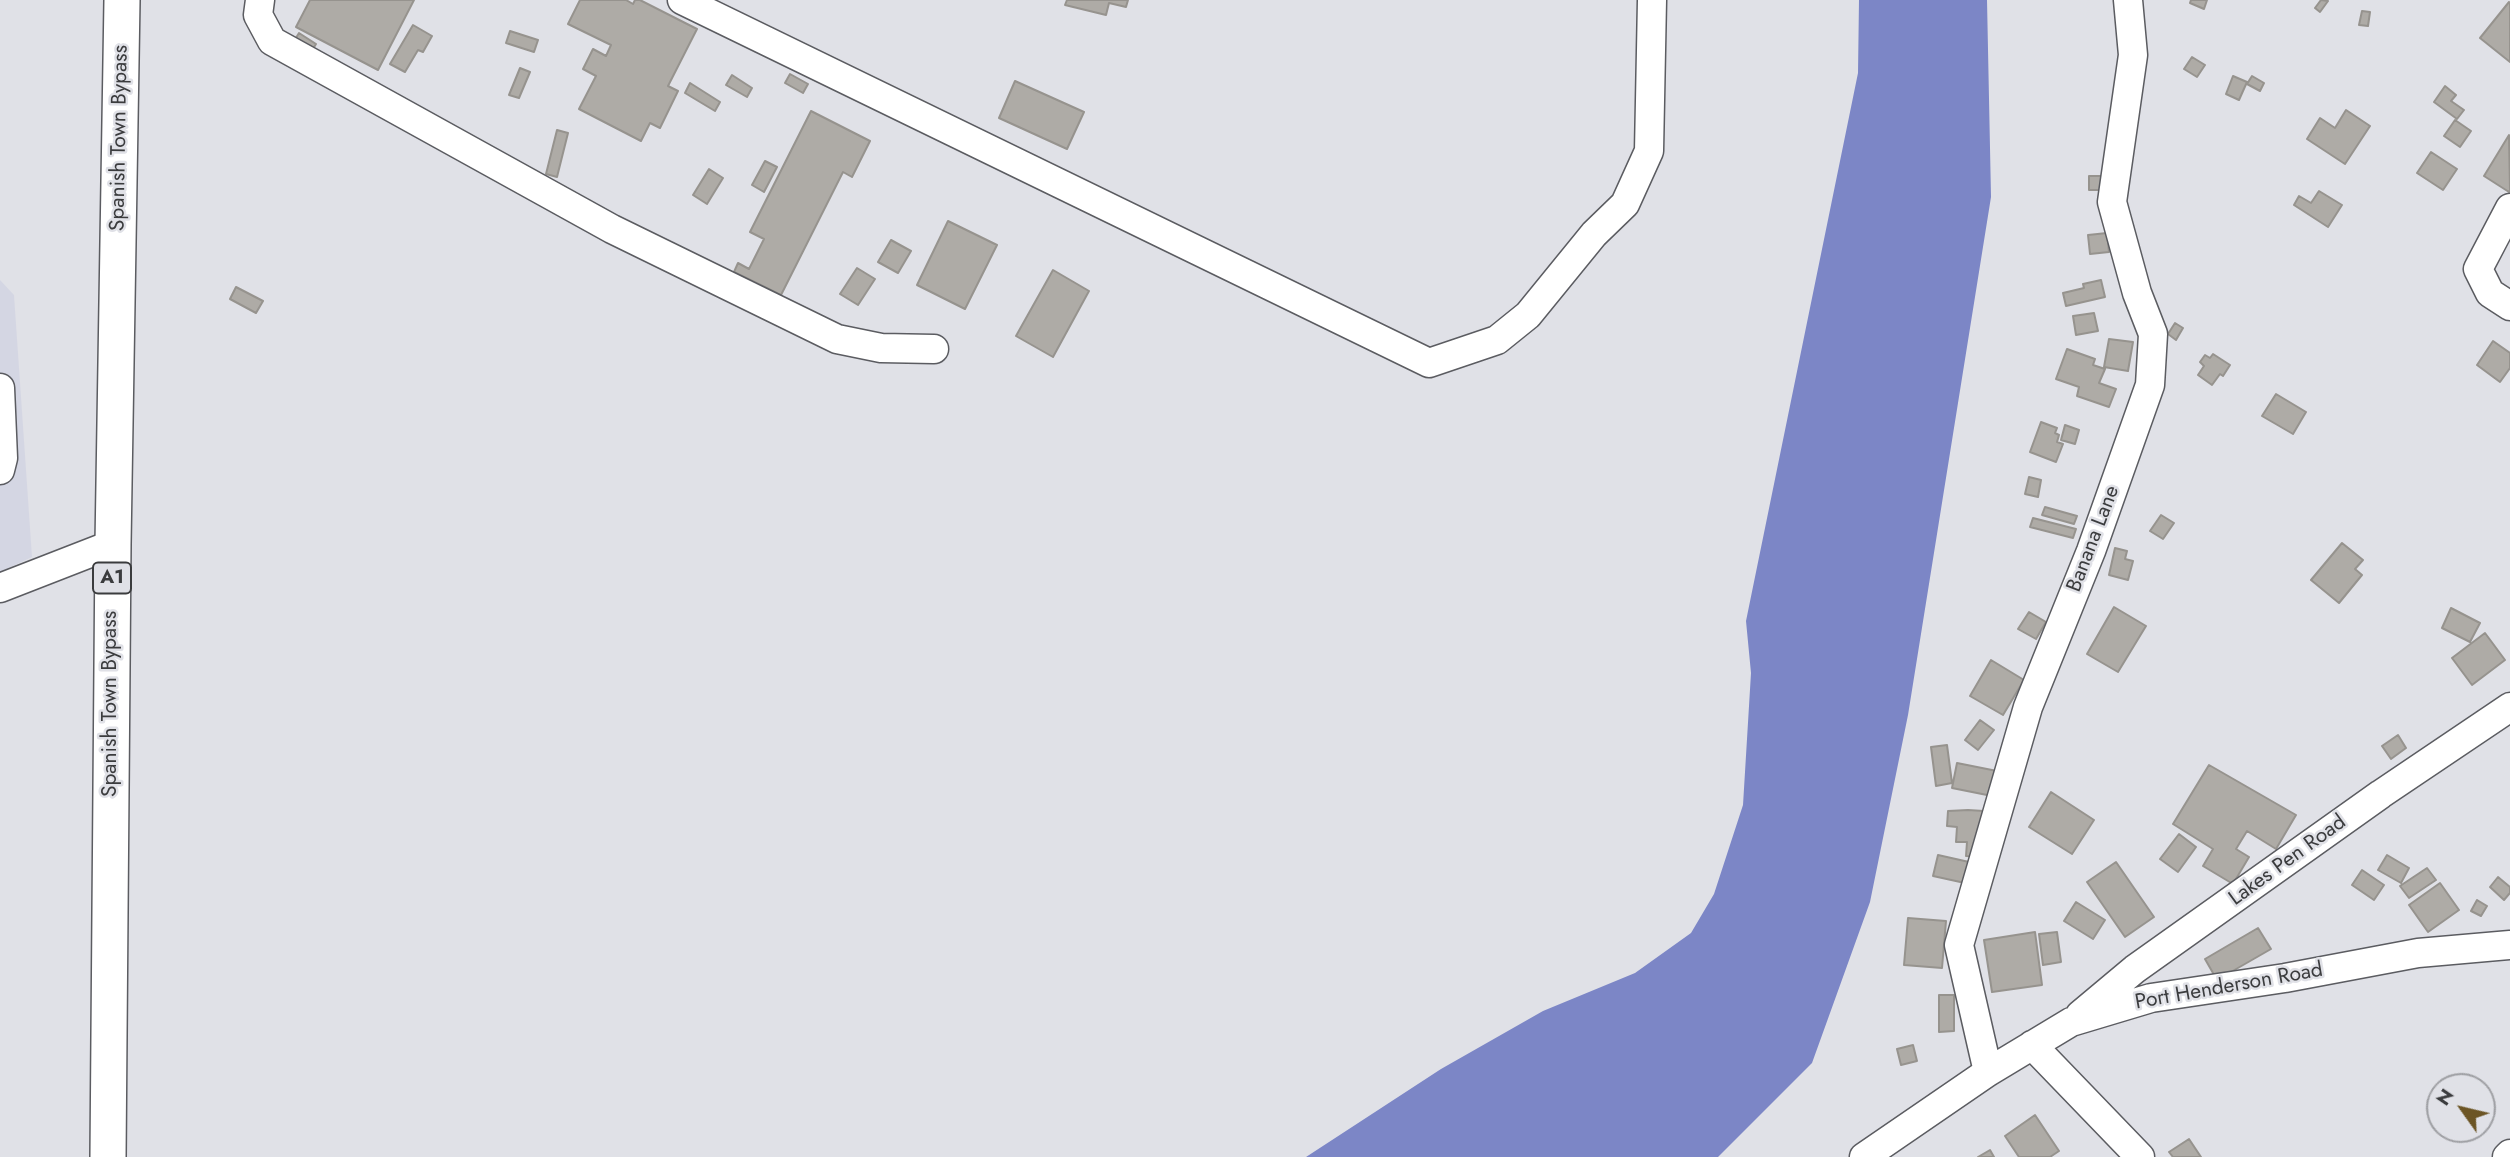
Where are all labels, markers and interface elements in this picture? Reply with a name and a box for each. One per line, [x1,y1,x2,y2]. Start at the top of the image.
street label: Spanish Town Bypass [106,45,134,231]
street label: Banana Lane [2062,482,2126,596]
road number: A1 [93,562,131,594]
street label: Spanish Town Bypass [98,611,124,797]
street label: Lakes Pen Road [2225,810,2351,912]
street label: Port Henderson Road [2133,958,2325,1016]
north arrow [2426,1073,2496,1143]
text: N [2429,1083,2460,1111]

